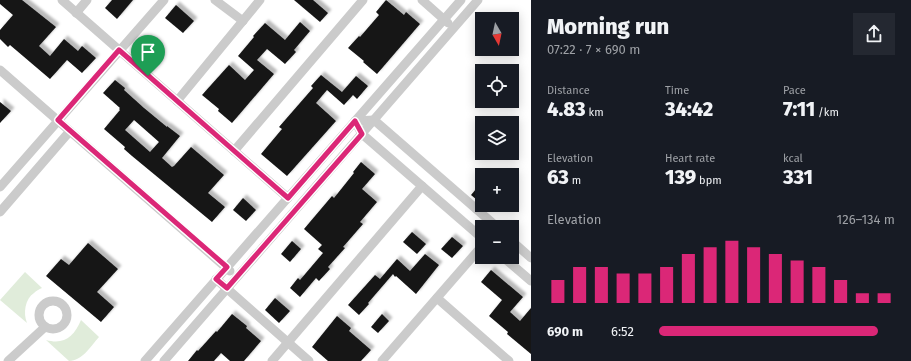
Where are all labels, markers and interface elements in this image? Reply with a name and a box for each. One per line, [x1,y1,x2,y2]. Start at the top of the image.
north arrow [475,12,519,56]
map controls [475,12,519,264]
text: Morning run [547,13,669,40]
button: share [853,13,895,55]
pin [131,35,165,76]
icon: arrive [137,41,159,63]
text: 07:22 · 7 × 690 m [547,42,640,57]
button: locate [475,64,519,108]
text: Distance [547,84,590,97]
text: Time [665,84,689,97]
text: Pace [783,84,806,97]
text: 4.83 [547,97,586,121]
text: 34:42 [665,97,713,121]
text: 7:11 [783,97,815,121]
text: km [586,106,604,119]
text: /km [815,106,839,119]
button: layers [475,116,519,160]
text: Elevation [547,152,593,165]
text: Heart rate [665,152,715,165]
text: kcal [783,152,803,165]
text: 63 [547,165,569,189]
text: 139 [665,165,696,189]
text: 331 [783,165,813,189]
button: + [475,168,519,212]
text: m [569,174,581,187]
text: bpm [696,174,722,187]
text: Elevation [547,212,601,227]
text: 126–134 m [837,212,895,227]
button: − [475,220,519,264]
text: 690 m [547,324,583,339]
text: 6:52 [611,324,634,339]

